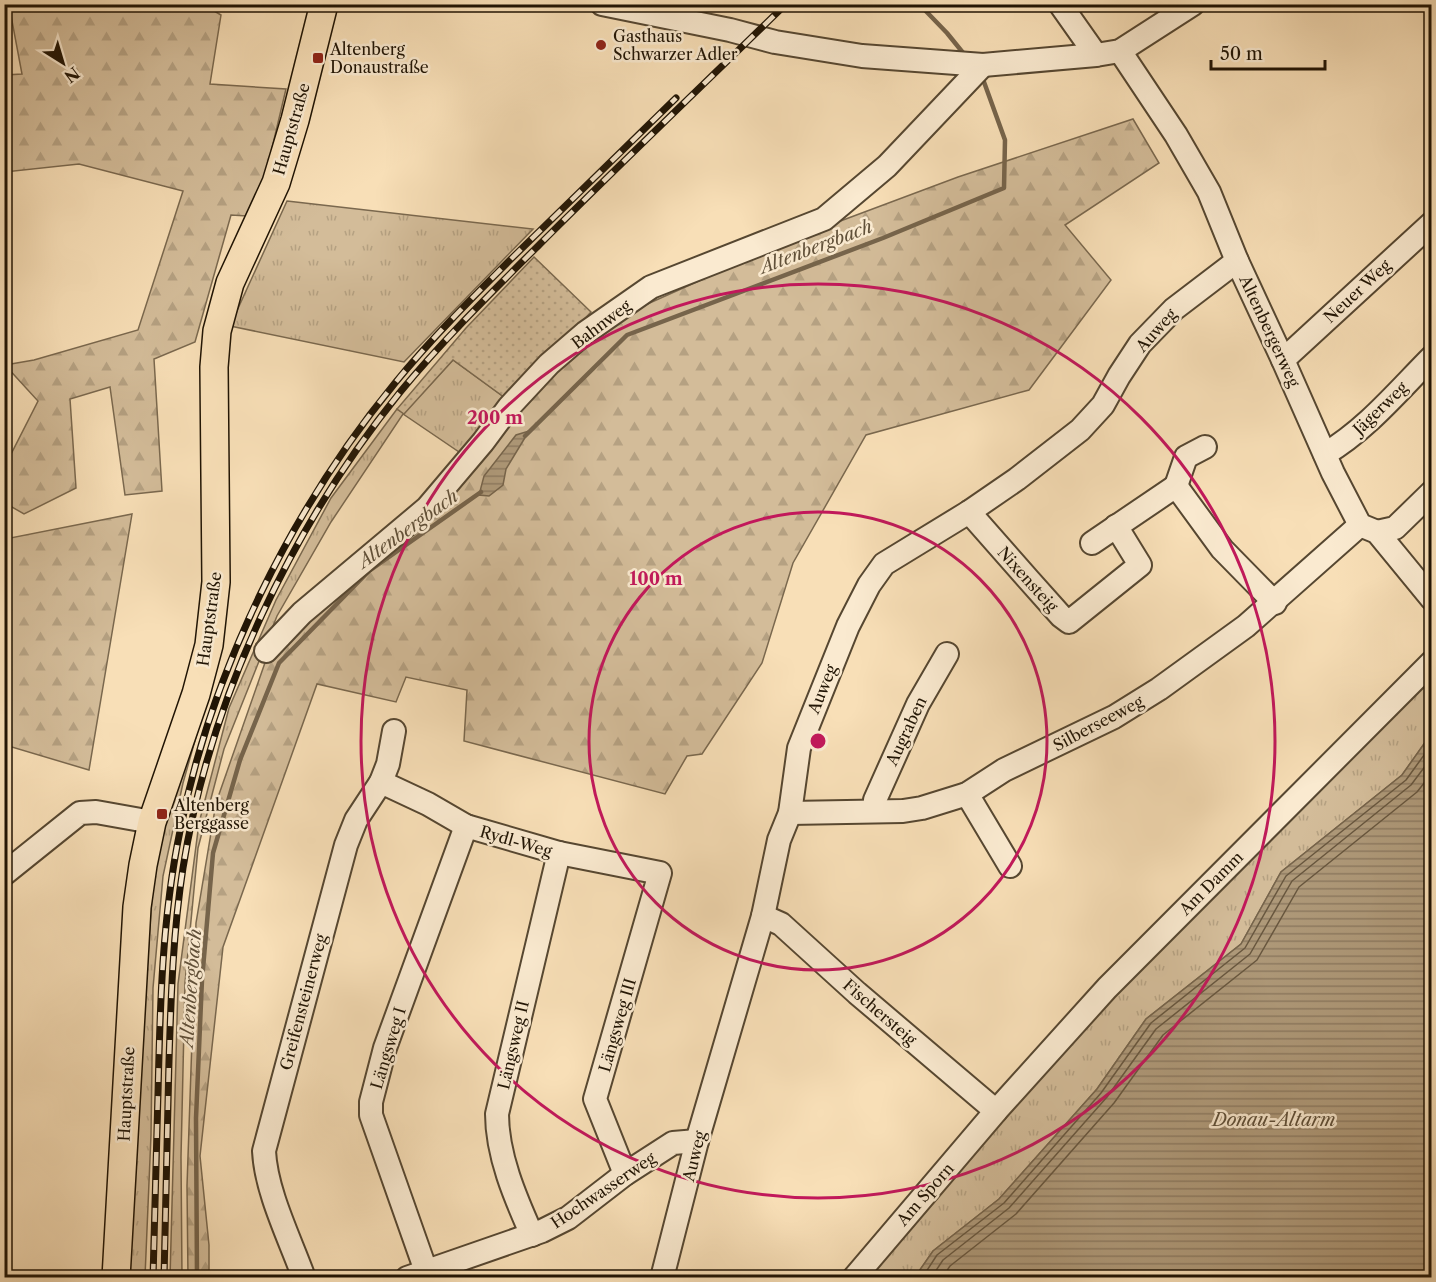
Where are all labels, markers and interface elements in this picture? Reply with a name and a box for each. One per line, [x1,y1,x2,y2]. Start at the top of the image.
place label: Gasthaus Schwarzer Adler [613,26,738,64]
north arrow [33,33,93,93]
scale bar [1211,33,1325,71]
marker: Gasthaus Schwarzer Adler [594,38,608,52]
place label: Altenberg Donaustraße [329,39,429,77]
text: 50 m [1220,43,1263,65]
marker: Altenberg Donaustraße [311,51,325,65]
text: N [60,63,84,87]
street label: Hauptstraße [268,80,314,177]
water label: Altenbergbach [754,215,875,280]
street label: Neuer Weg [1319,255,1395,327]
street label: Altenbergerweg [1235,271,1305,390]
street label: Bahnweg [567,295,635,353]
street label: Auweg [1131,304,1181,357]
street label: Jägerweg [1346,377,1412,441]
text: 200 m [467,407,523,429]
water label: Altenbergbach [351,485,462,575]
street label: Nixensteig [994,542,1063,616]
text: 100 m [629,568,683,590]
street label: Hauptstraße [192,570,226,667]
street label: Auweg [803,661,841,718]
street label: Silberseeweg [1049,691,1147,755]
street label: Augraben [881,693,931,770]
centre of rings [808,731,828,751]
place label: Altenberg Berggasse [173,795,250,833]
marker: Altenberg Berggasse [155,807,169,821]
street label: Rydl-Weg [478,821,555,861]
street label: Am Damm [1174,847,1247,920]
water label: Altenbergbach [176,928,206,1051]
street label: Greifensteinerweg [275,931,331,1072]
street label: Fischersteig [839,975,921,1050]
street label: Längsweg III [594,976,640,1074]
street label: Längsweg II [493,999,533,1091]
street label: Längsweg I [366,1005,410,1091]
street label: Hauptstraße [114,1046,138,1142]
water label: Donau-Altarm [1210,1109,1336,1131]
street label: Auweg [678,1128,710,1184]
street label: Hochwasserweg [547,1147,660,1232]
street label: Am Sporn [892,1158,958,1230]

